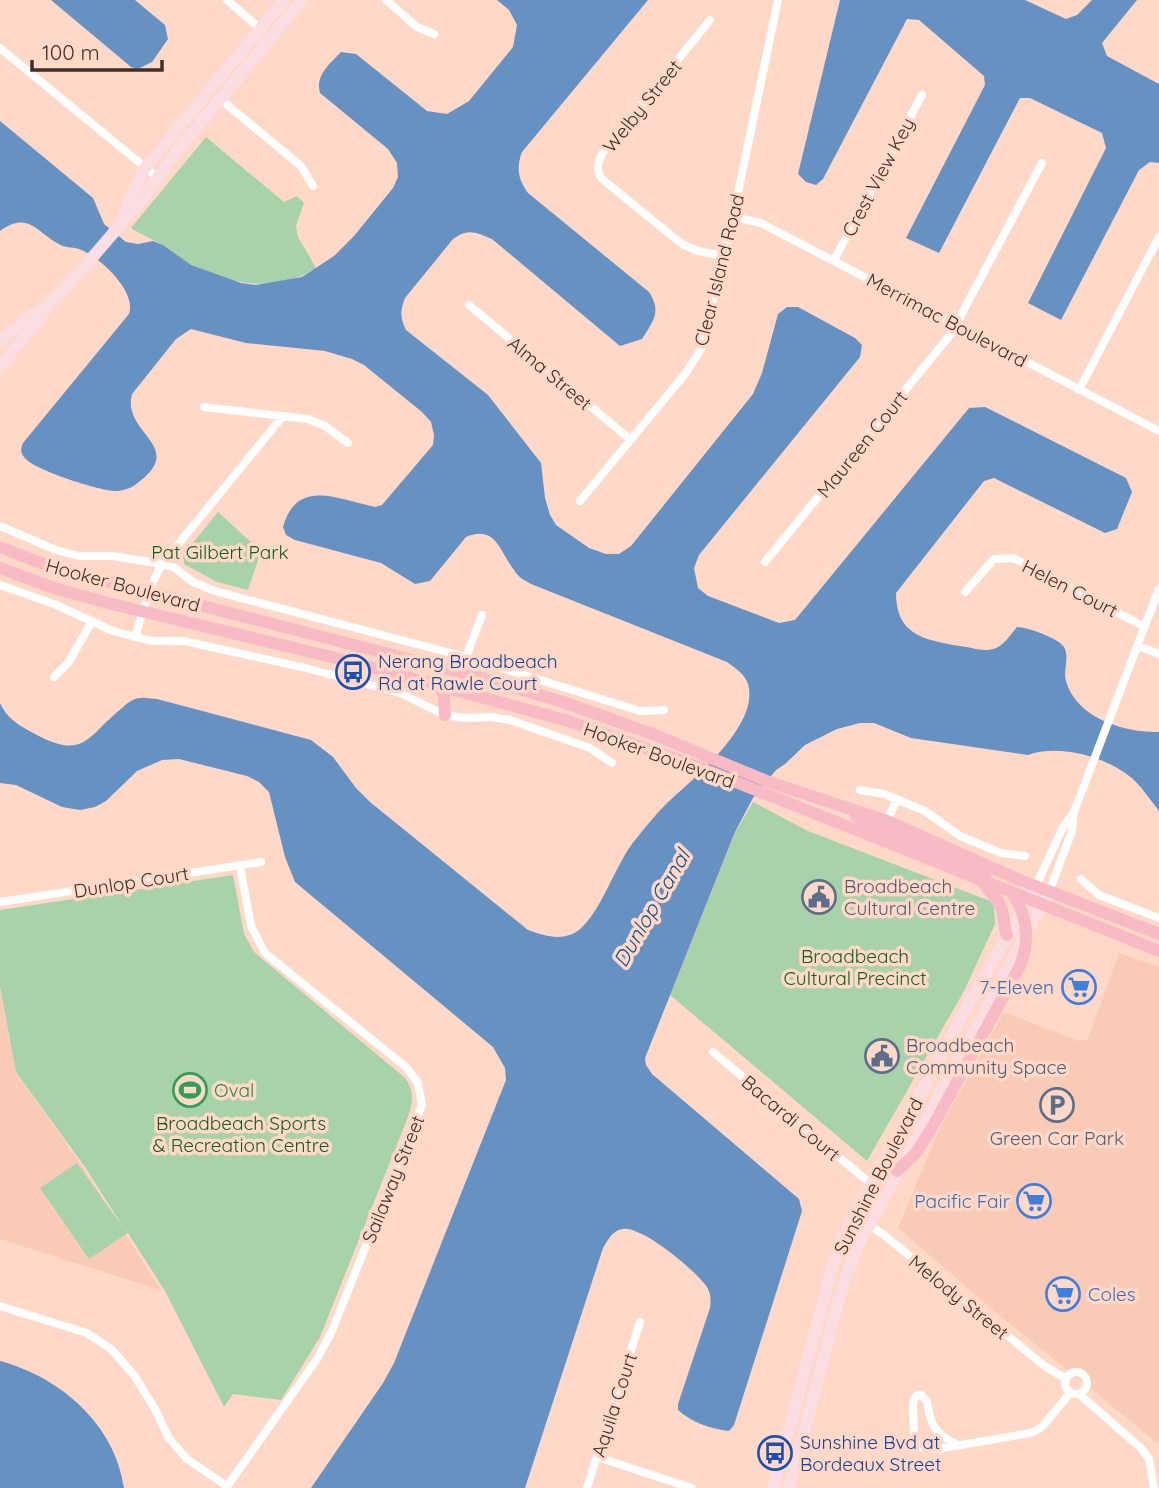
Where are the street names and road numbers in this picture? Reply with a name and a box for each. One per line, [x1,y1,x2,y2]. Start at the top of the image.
street label: Welby Street [597,55,687,157]
street label: Crest View Key [837,113,919,241]
street label: Clear Island Road [689,192,749,348]
street label: Merrimac Boulevard [863,268,1031,372]
street label: Alma Street [503,331,597,415]
street label: Maureen Court [812,386,912,502]
street label: Hooker Boulevard [43,553,203,617]
street label: Helen Court [1018,554,1122,622]
street label: Hooker Boulevard [580,717,738,793]
street label: Dunlop Court [72,861,190,903]
street label: Bacardi Court [737,1070,845,1166]
street label: Sunshine Boulevard [828,1094,928,1258]
street label: Sailaway Street [356,1112,430,1246]
street label: Melody Street [904,1249,1014,1345]
street label: Aquila Court [586,1350,642,1460]

